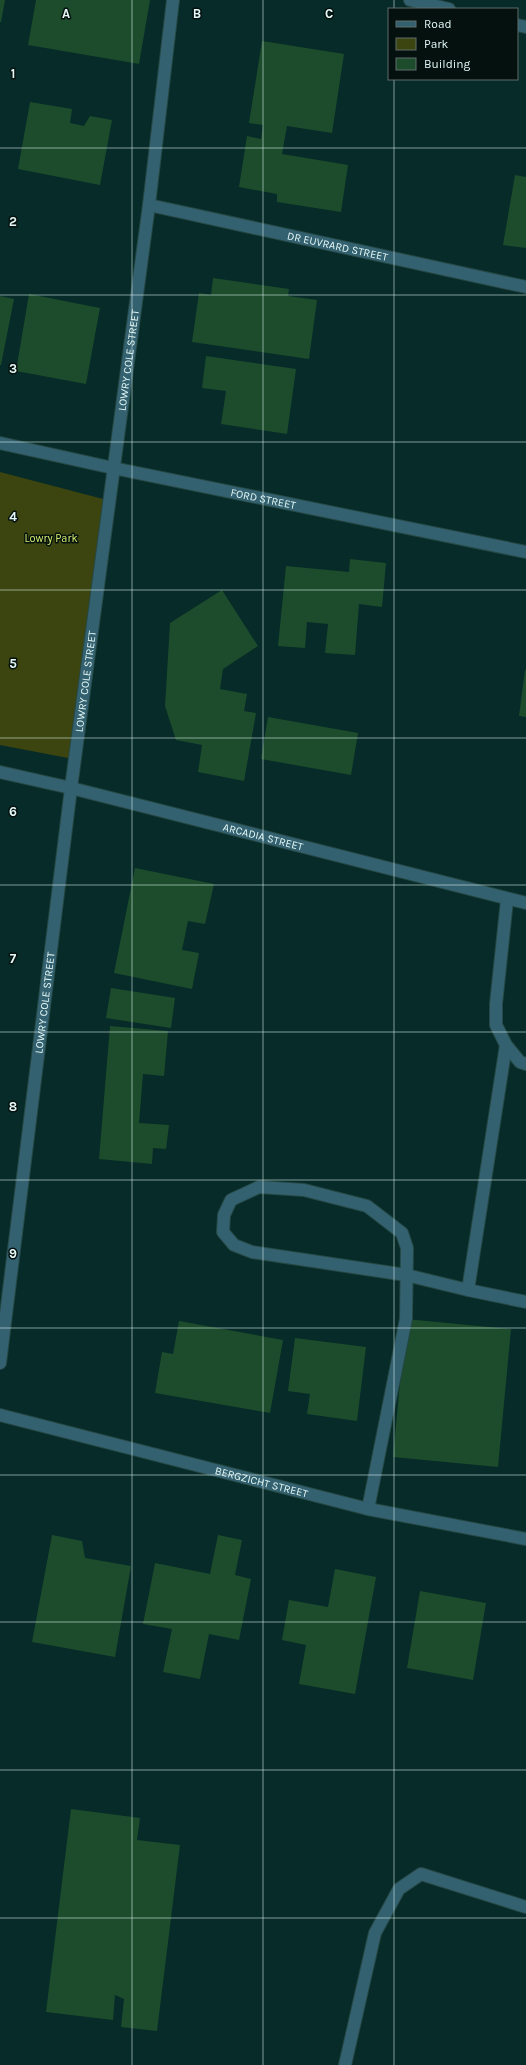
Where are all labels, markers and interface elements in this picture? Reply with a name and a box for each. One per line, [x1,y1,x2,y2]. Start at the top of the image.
text: A [62,6,70,21]
text: B [193,6,201,21]
text: C [325,6,333,21]
legend [388,8,518,80]
text: Road [424,17,452,31]
text: Park [424,37,449,51]
text: Building [424,57,471,71]
text: 1 [11,66,15,81]
text: 2 [9,214,17,229]
street label: DR EUVRARD STREET [286,229,390,263]
street label: LOWRY COLE STREET [115,308,142,412]
text: 3 [9,361,17,376]
street label: FORD STREET [229,486,297,512]
text: 4 [9,509,17,524]
park label: Lowry Park [24,532,78,545]
street label: LOWRY COLE STREET [72,629,99,733]
text: 5 [9,656,17,671]
text: 6 [9,804,17,819]
street label: ARCADIA STREET [222,820,305,853]
text: 7 [10,951,17,966]
street label: LOWRY COLE STREET [32,951,57,1054]
text: 8 [9,1099,17,1114]
text: 9 [9,1246,17,1261]
street label: BERGZICHT STREET [214,1464,310,1500]

